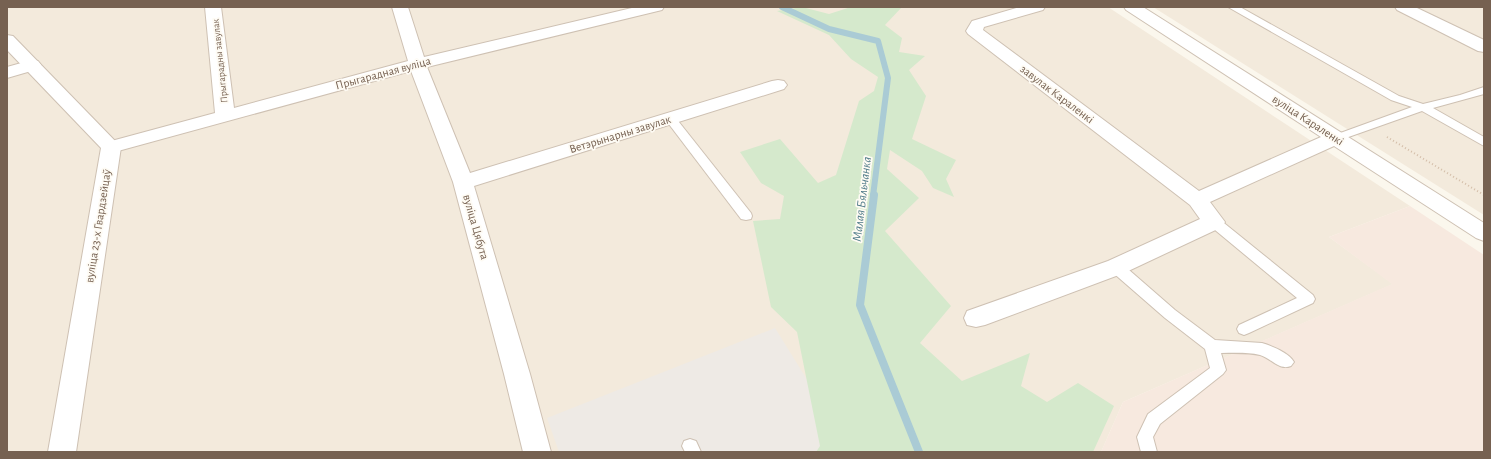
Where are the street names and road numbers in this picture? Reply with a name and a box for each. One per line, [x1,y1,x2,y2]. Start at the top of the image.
street label: Прыгарадны завулак [211,18,229,103]
street label: Прыгарадная вуліца [334,54,433,92]
street label: завулак Караленкі [1017,62,1096,126]
street label: вуліца Караленкі [1270,93,1346,148]
street label: Ветэрынарны завулак [568,113,673,156]
street label: вуліца 23-х Гвардзейцаў [83,168,114,284]
street label: вуліца Цябута [460,193,491,262]

